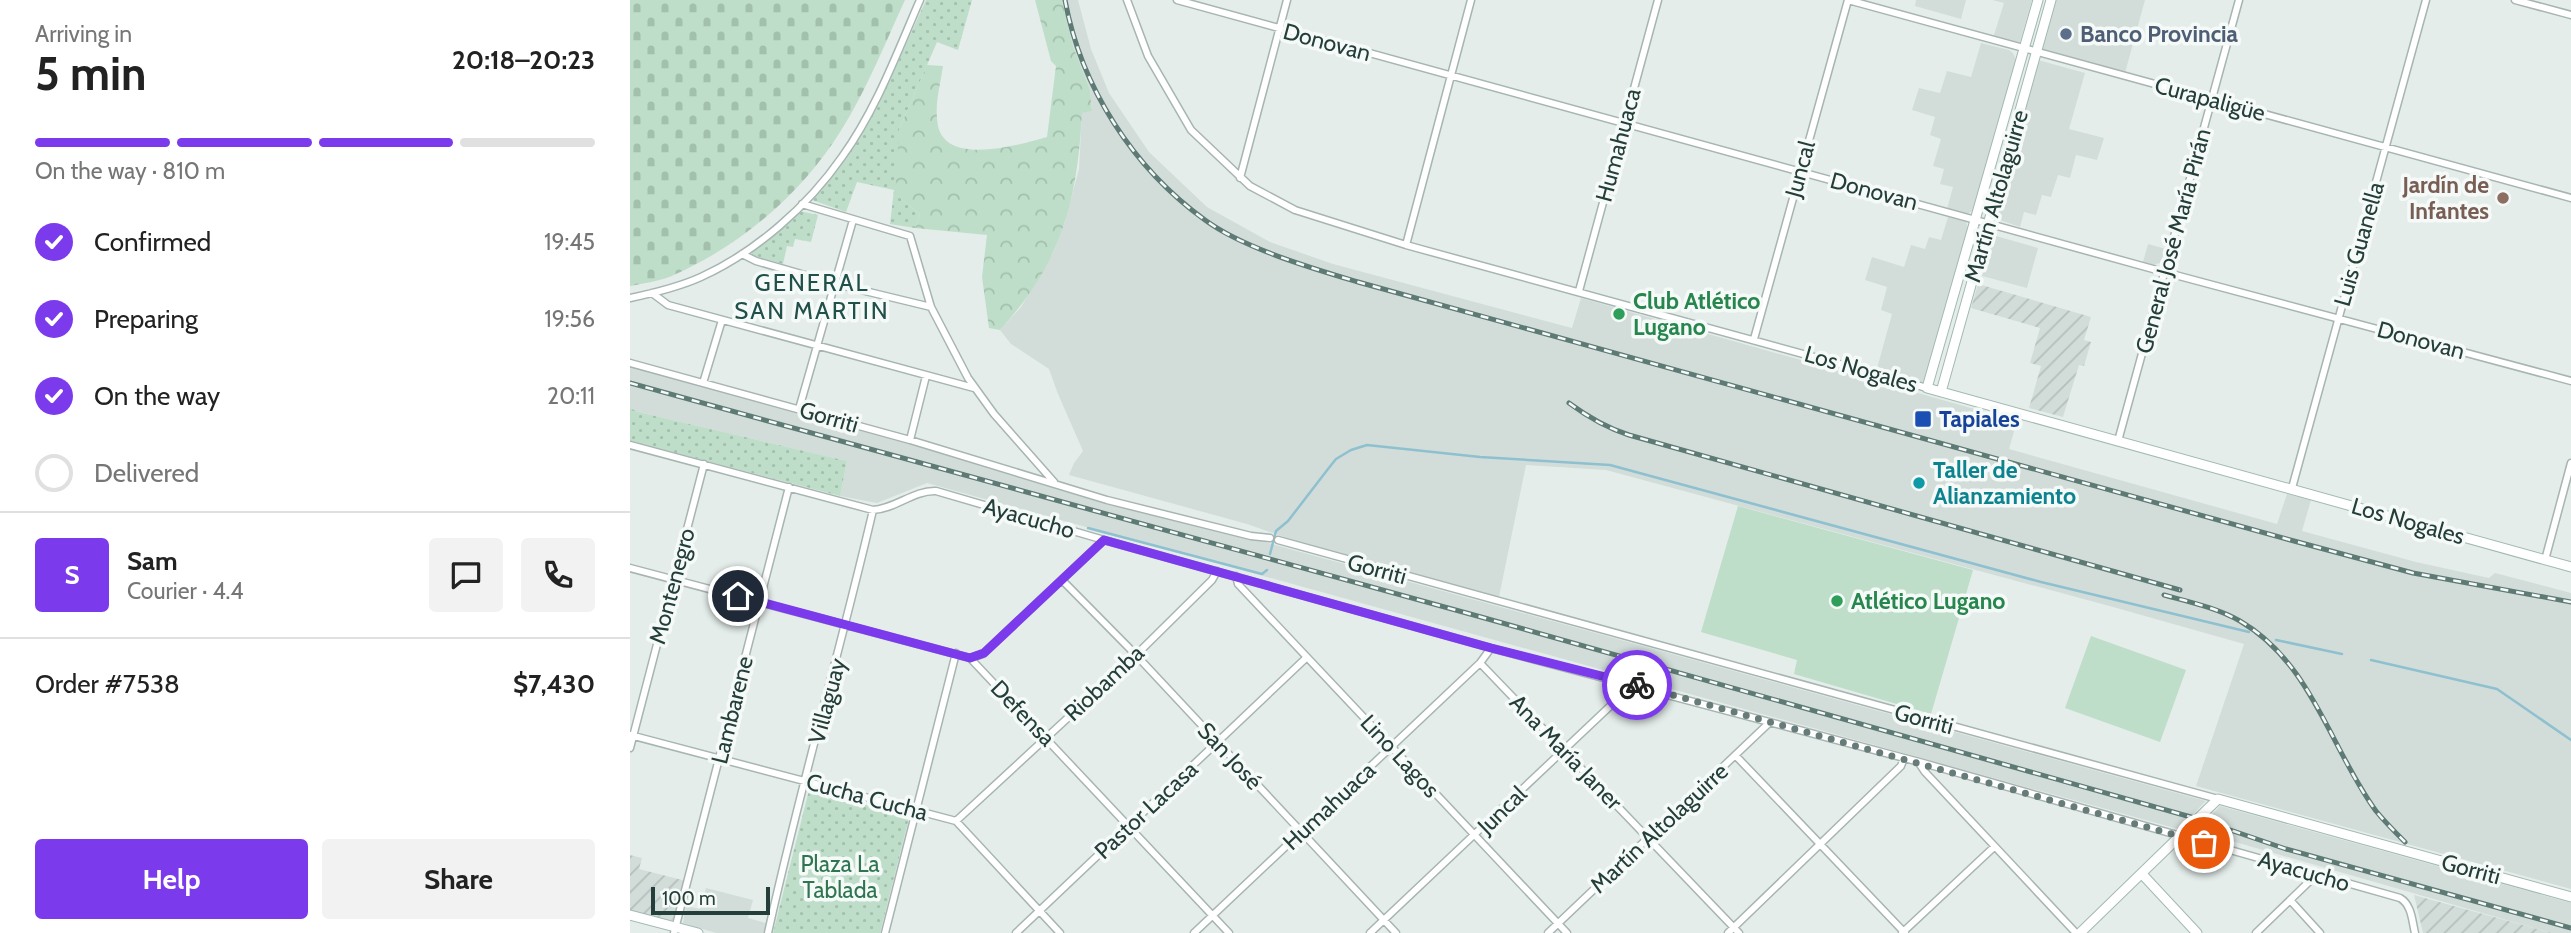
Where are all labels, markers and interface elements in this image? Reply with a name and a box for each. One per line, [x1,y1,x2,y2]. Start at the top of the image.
street label: Donovan [1280,17,1374,67]
text: Arriving in [35,20,132,48]
place label: Banco Provincia [2080,20,2239,48]
marker: Banco Provincia [2058,26,2074,42]
text: 20:18–20:23 [452,44,595,76]
text: 5 min [35,46,146,102]
street label: Curapaligüe [2152,71,2269,127]
street label: Humahuaca [1589,85,1647,205]
street label: Martín Altolaguirre [1958,106,2034,285]
street label: General José María Pirán [2129,125,2217,357]
street label: Juncal [1779,137,1821,201]
text: On the way · 810 m [35,157,225,185]
street label: Donovan [1827,166,1921,216]
place label: Jardín de Infantes [2401,171,2489,225]
street label: Luis Guanella [2328,179,2390,309]
marker: Jardín de Infantes [2495,190,2511,206]
icon: check [35,223,73,261]
text: Confirmed [94,226,211,258]
text: 19:45 [544,228,595,256]
district label: GENERAL SAN MARTIN [734,268,890,325]
place label: Club Atlético Lugano [1633,287,1760,341]
icon: check [35,300,73,338]
text: Preparing [94,303,198,335]
text: 19:56 [544,305,595,333]
marker: Club Atlético Lugano [1611,306,1627,322]
street label: Donovan [2374,315,2468,365]
street label: Los Nogales [1801,340,1921,398]
icon: check [35,377,73,415]
text: On the way [94,380,220,412]
text: 20:11 [547,382,595,410]
street label: Gorriti [796,395,862,439]
place label: Tapiales [1939,405,2020,433]
marker: Tapiales [1913,409,1933,429]
place label: Taller de Alianzamiento [1933,456,2076,510]
text: Delivered [94,457,199,489]
marker: Taller de Alianzamiento [1911,475,1927,491]
street label: Ayacucho [980,492,1078,544]
street label: Los Nogales [2348,492,2468,550]
street label: Montenegro [643,525,701,647]
button: chat [429,538,503,612]
button: phone [521,538,595,612]
text: Sam [127,545,178,577]
street label: Gorriti [1344,548,1410,590]
text: S [64,559,80,591]
pin [708,566,768,626]
text: Courier · 4.4 [127,577,244,605]
icon: home [719,577,757,615]
place label: Atlético Lugano [1851,587,2005,615]
marker: Atlético Lugano [1829,593,1845,609]
street label: Riobamba [1058,639,1150,727]
courier [1602,650,1672,720]
street label: Lambarene [705,653,759,767]
street label: Villaguay [802,655,852,747]
icon: bike [1618,666,1656,704]
text: Order #7538 [35,668,180,700]
text: $7,430 [513,668,595,700]
street label: Defensa [985,674,1061,752]
street label: Ana María Janer [1504,688,1629,816]
street label: Gorriti [1891,698,1957,740]
street label: Lino Lagos [1355,709,1445,803]
street label: San José [1192,716,1268,796]
street label: Pastor Lacasa [1089,755,1203,865]
street label: Humahuaca [1277,756,1381,856]
street label: Martín Altolaguirre [1584,757,1734,899]
street label: Cucha Cucha [803,767,931,827]
street label: Juncal [1471,780,1533,841]
pin [2174,813,2234,873]
icon: bag [2185,824,2223,862]
button: Help [35,839,308,919]
button: Share [322,839,595,919]
street label: Ayacucho [2255,845,2353,897]
street label: Gorriti [2438,848,2504,890]
park label: Plaza La Tablada [800,850,880,904]
scale bar [651,884,770,916]
text: 100 m [662,887,716,910]

